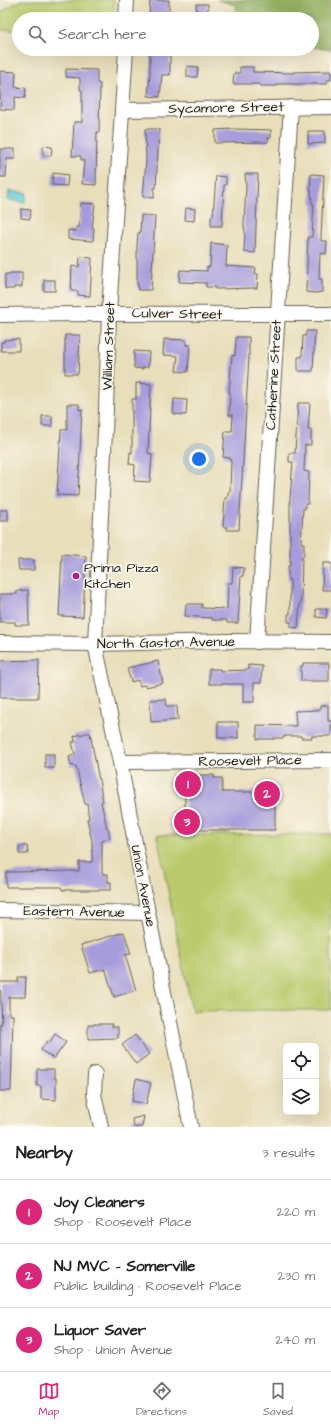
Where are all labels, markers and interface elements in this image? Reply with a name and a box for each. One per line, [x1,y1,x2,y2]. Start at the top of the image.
search box [12,12,319,56]
icon: search [26,23,48,45]
text: Search here [58,24,147,45]
street label: Sycamore Street [168,97,284,119]
street label: William Street [97,301,121,391]
street label: Culver Street [132,303,223,325]
street label: Catherine Street [261,319,287,431]
your location [189,449,209,469]
place label: Prima Pizza Kitchen [84,558,158,594]
marker: Prima Pizza Kitchen [71,571,81,581]
street label: North Gaston Avenue [97,632,236,654]
street label: Roosevelt Place [198,750,302,772]
pin: 1 [175,769,201,799]
pin: 2 [254,779,280,809]
pin: 3 [174,807,200,837]
street label: Union Avenue [125,843,161,929]
street label: Eastern Avenue [23,901,125,923]
map controls [283,1043,319,1115]
button: locate [283,1043,319,1079]
button: layers [283,1079,319,1115]
text: Nearby [16,1141,73,1165]
text: 3 results [262,1144,315,1162]
text: Joy Cleaners [54,1192,145,1213]
text: 1 [28,1203,30,1221]
text: 220 m [277,1203,315,1221]
text: Shop · Roosevelt Place [54,1213,192,1231]
text: NJ MVC - Somerville [54,1256,195,1277]
text: 2 [25,1267,33,1285]
text: 230 m [277,1267,315,1285]
text: Public building · Roosevelt Place [54,1277,242,1295]
text: Liquor Saver [54,1320,146,1341]
text: 3 [26,1331,32,1349]
text: 240 m [275,1331,315,1349]
text: Shop · Union Avenue [54,1341,173,1359]
tab: Map [38,1380,60,1419]
tab: Directions [136,1380,187,1419]
tab: Saved [263,1380,293,1419]

